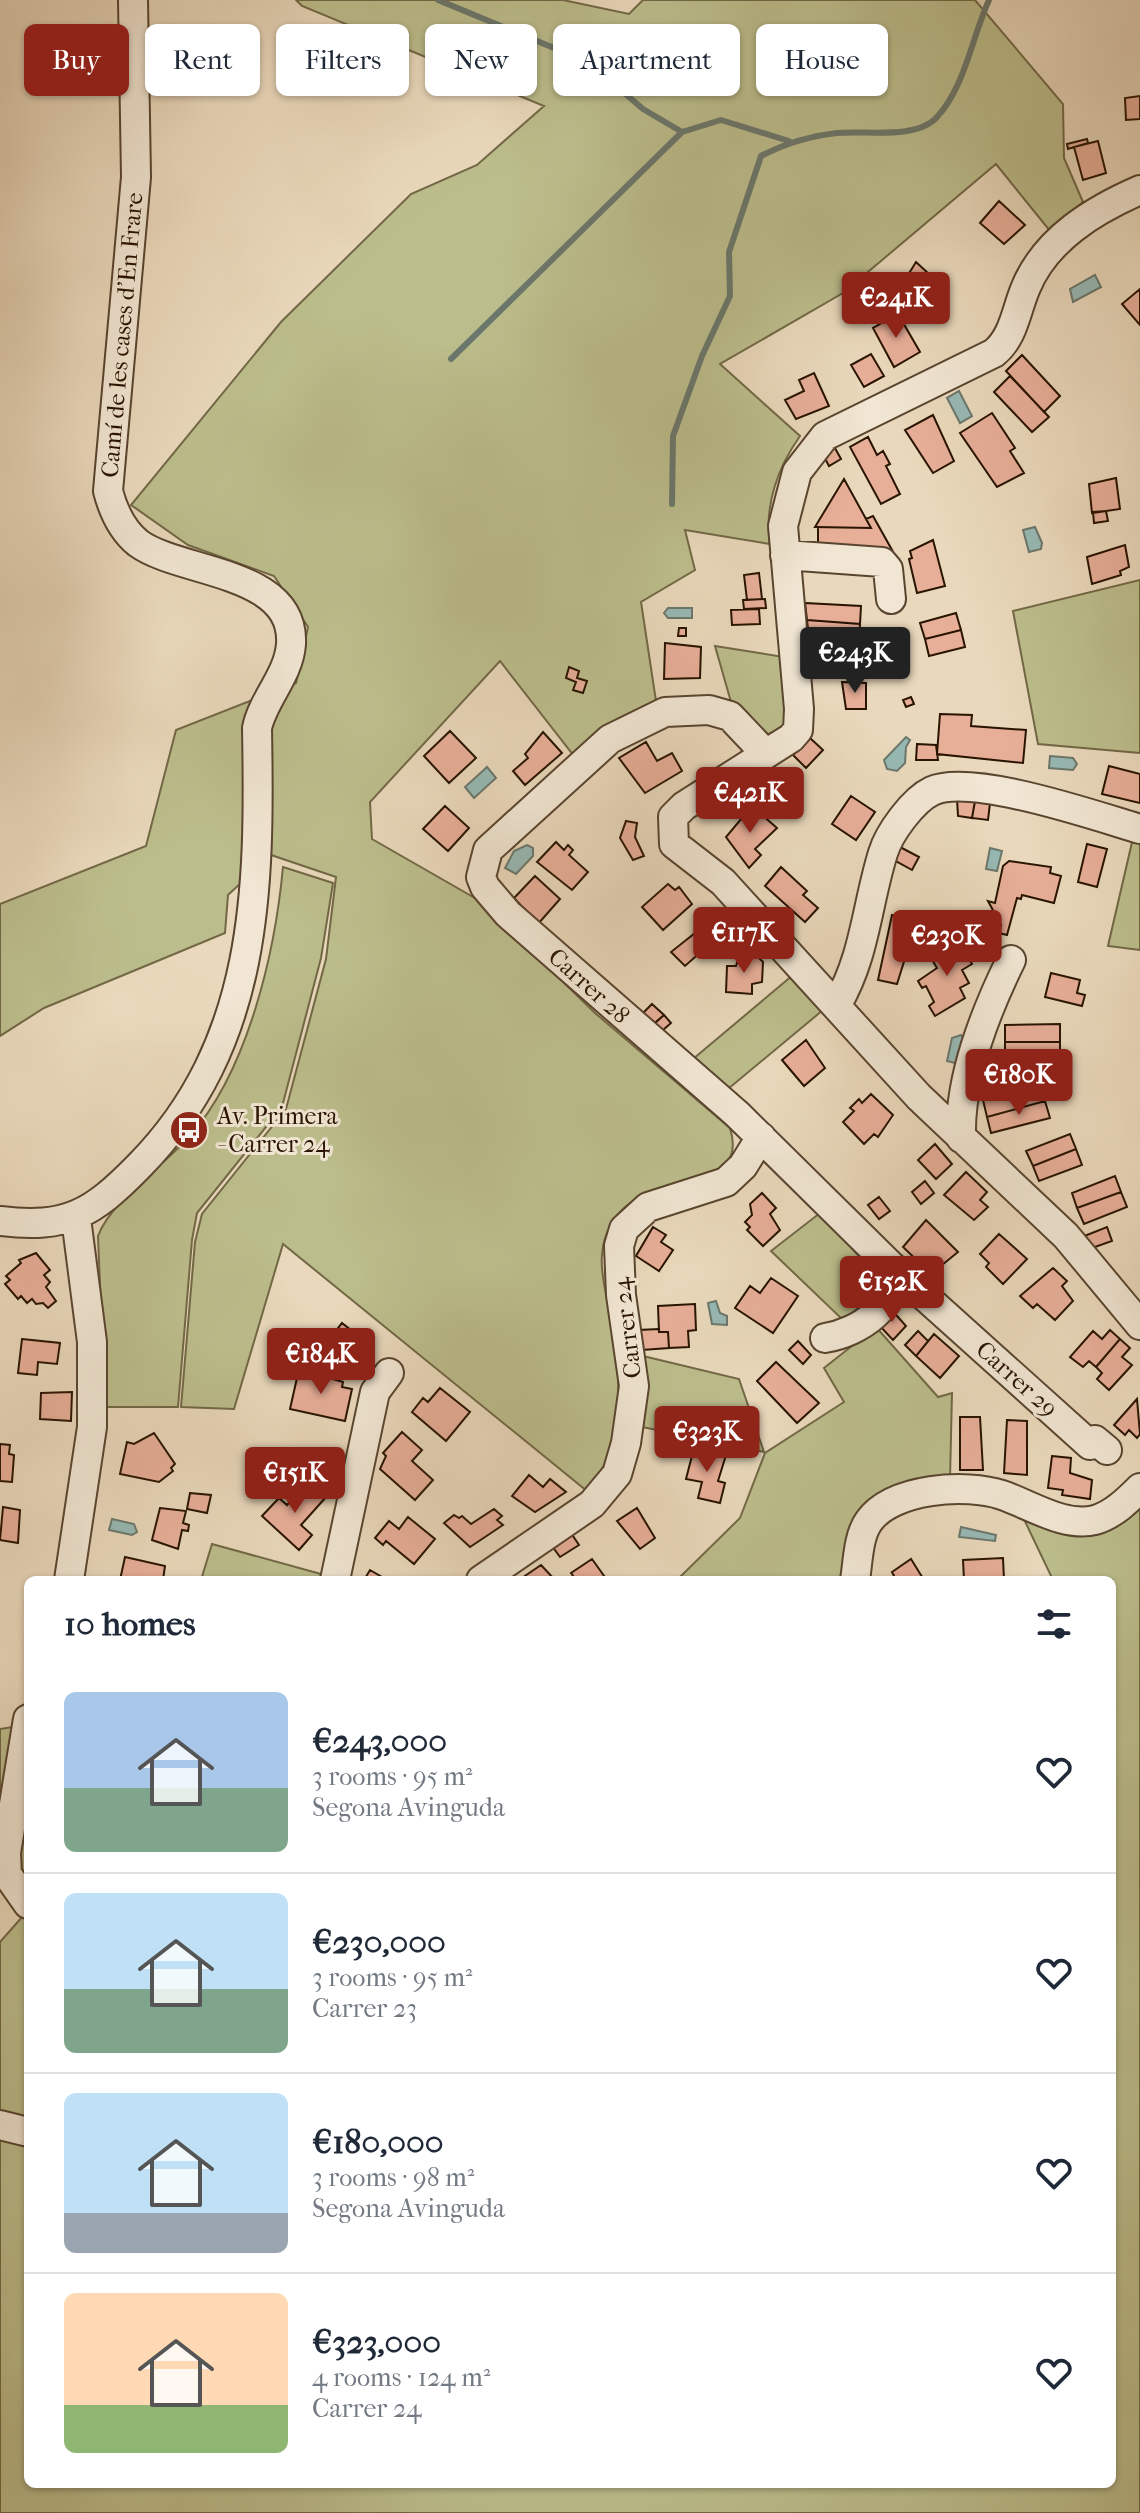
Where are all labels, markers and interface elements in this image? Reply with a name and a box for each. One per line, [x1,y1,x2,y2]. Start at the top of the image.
chip: Buy [24,24,129,96]
chip: Rent [145,24,260,96]
chip: Filters [276,24,409,96]
chip: New [425,24,537,96]
chip: Apartment [553,24,740,96]
chip: House [756,24,888,96]
street label: Camí de les cases d'En Frare [96,191,148,479]
pin: €241K [840,272,952,340]
text: €241K [860,282,932,313]
pin: €243K [799,627,911,695]
text: €243K [818,637,892,668]
pin: €421K [694,767,806,835]
text: €421K [714,777,786,808]
pin: €117K [688,907,800,975]
pin: €230K [891,910,1003,978]
text: €117K [711,917,777,948]
text: €230K [911,920,983,951]
street label: Carrer 28 [543,942,635,1030]
pin: €180K [963,1049,1075,1117]
text: €180K [983,1059,1055,1090]
place label: Av. Primera - Carrer 24 [216,1102,339,1158]
bus stop icon: Av. Primera - Carrer 24 [168,1109,210,1151]
pin: €152K [836,1256,948,1324]
text: €152K [858,1266,926,1297]
street label: Carrer 24 [607,1275,647,1380]
pin: €184K [265,1328,377,1396]
street label: Carrer 29 [971,1335,1063,1423]
text: €184K [285,1338,357,1369]
pin: €323K [651,1406,763,1474]
text: €323K [672,1416,742,1447]
pin: €151K [239,1447,351,1515]
text: €151K [263,1457,327,1488]
icon: filters [1032,1602,1076,1646]
text: 10 homes [64,1604,195,1644]
text: €243,000 [312,1721,447,1761]
icon: home [128,1724,224,1820]
icon: heart [1032,1750,1076,1794]
text: 3 rooms · 95 m² [312,1761,472,1792]
text: Segona Avinguda [312,1792,505,1823]
text: €230,000 [312,1922,446,1962]
icon: home [128,1925,224,2021]
icon: heart [1032,1951,1076,1995]
text: 3 rooms · 95 m² [312,1962,472,1993]
text: Carrer 23 [312,1993,417,2024]
text: €180,000 [312,2122,444,2162]
icon: home [128,2125,224,2221]
icon: heart [1032,2151,1076,2195]
text: 3 rooms · 98 m² [312,2162,474,2193]
text: Segona Avinguda [312,2193,505,2224]
text: €323,000 [312,2322,441,2362]
icon: home [128,2325,224,2421]
icon: heart [1032,2351,1076,2395]
text: 4 rooms · 124 m² [312,2362,490,2393]
text: Carrer 24 [312,2393,422,2424]

